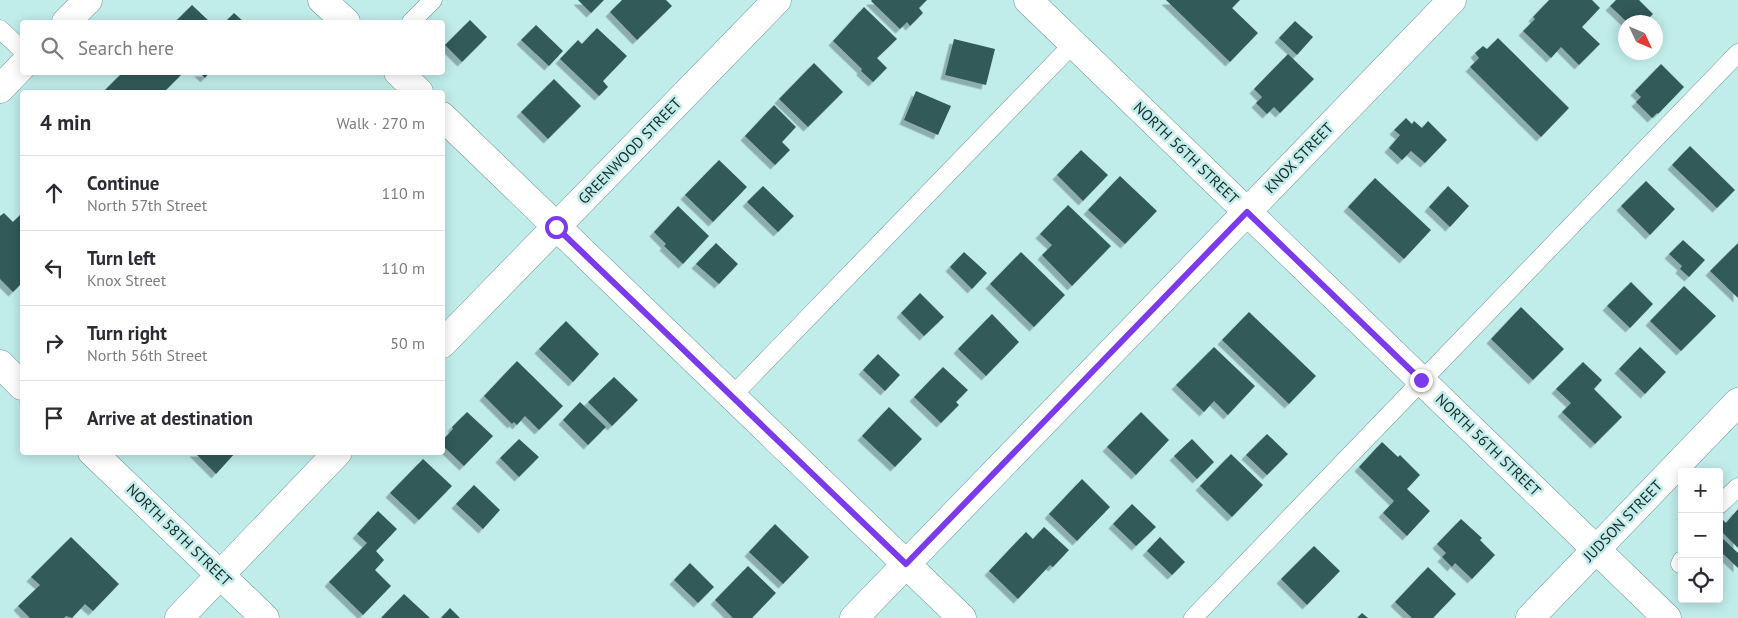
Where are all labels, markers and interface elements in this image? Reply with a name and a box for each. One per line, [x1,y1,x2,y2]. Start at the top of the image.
north arrow [1618,15,1663,60]
search box [20,20,445,75]
icon: search [38,34,66,62]
text: Search here [78,36,174,60]
street label: GREENWOOD STREET [574,93,686,208]
street label: NORTH 56TH STREET [1130,97,1243,208]
text: 4 min [40,109,91,136]
text: Walk · 270 m [336,113,425,133]
street label: KNOX STREET [1260,118,1338,197]
text: Continue [87,171,159,195]
icon: ahead [40,179,68,207]
text: 110 m [382,183,425,203]
text: North 57th Street [87,195,207,215]
route start [545,216,568,239]
text: Turn left [87,246,156,270]
icon: left [40,254,68,282]
text: 110 m [382,258,425,278]
text: Knox Street [87,270,166,290]
text: Turn right [87,321,167,345]
icon: right [40,329,68,357]
text: 50 m [390,333,425,353]
text: North 56th Street [87,345,207,365]
route end [1410,369,1433,392]
street label: NORTH 56TH STREET [1432,389,1545,500]
icon: arrive [40,404,68,432]
text: Arrive at destination [87,406,253,430]
map controls [1678,468,1723,603]
button: + [1678,468,1723,513]
street label: JUDSON STREET [1578,475,1667,566]
street label: NORTH 58TH STREET [123,479,236,590]
button: − [1678,513,1723,558]
button: locate [1678,558,1723,603]

